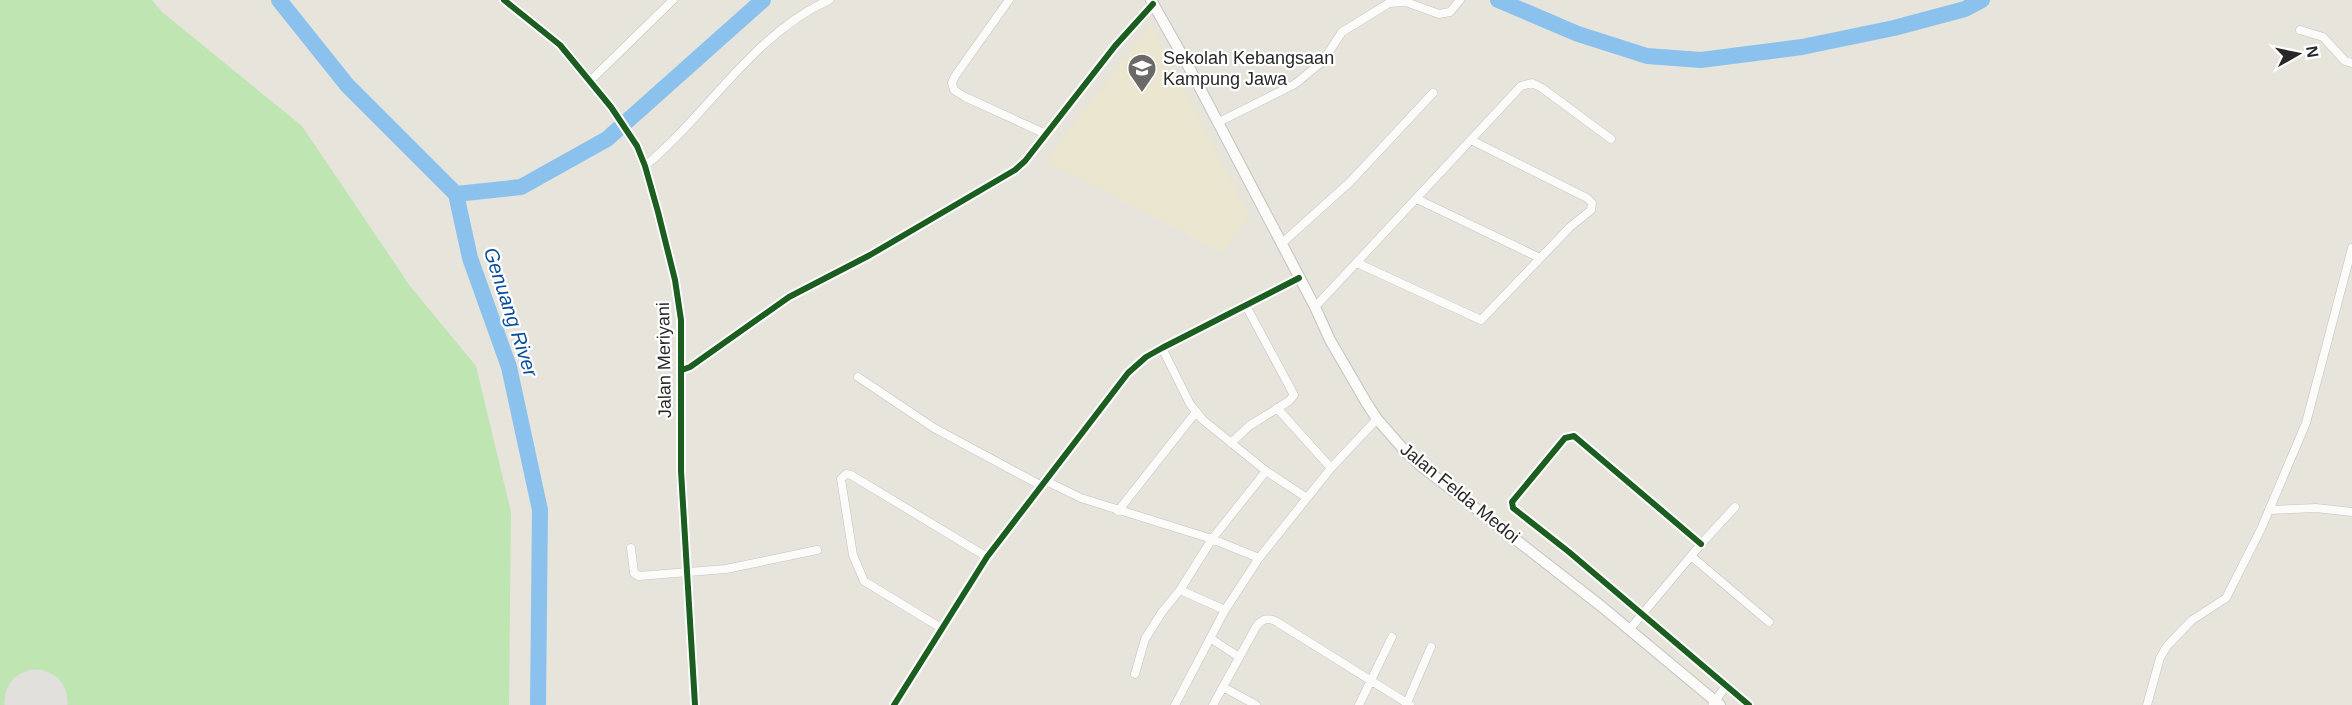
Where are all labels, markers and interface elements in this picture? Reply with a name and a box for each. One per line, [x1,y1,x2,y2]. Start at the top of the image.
north arrow [2268,24,2328,84]
text: N [2303,45,2322,59]
place label: Sekolah Kebangsaan Kampung Jawa [1163,48,1334,89]
school or university icon: Sekolah Kebangsaan Kampung Jawa [1126,52,1158,94]
water label: Genuang River [480,245,543,381]
street label: Jalan Meriyani [653,302,675,418]
street label: Jalan Felda Medoi [1397,439,1523,547]

